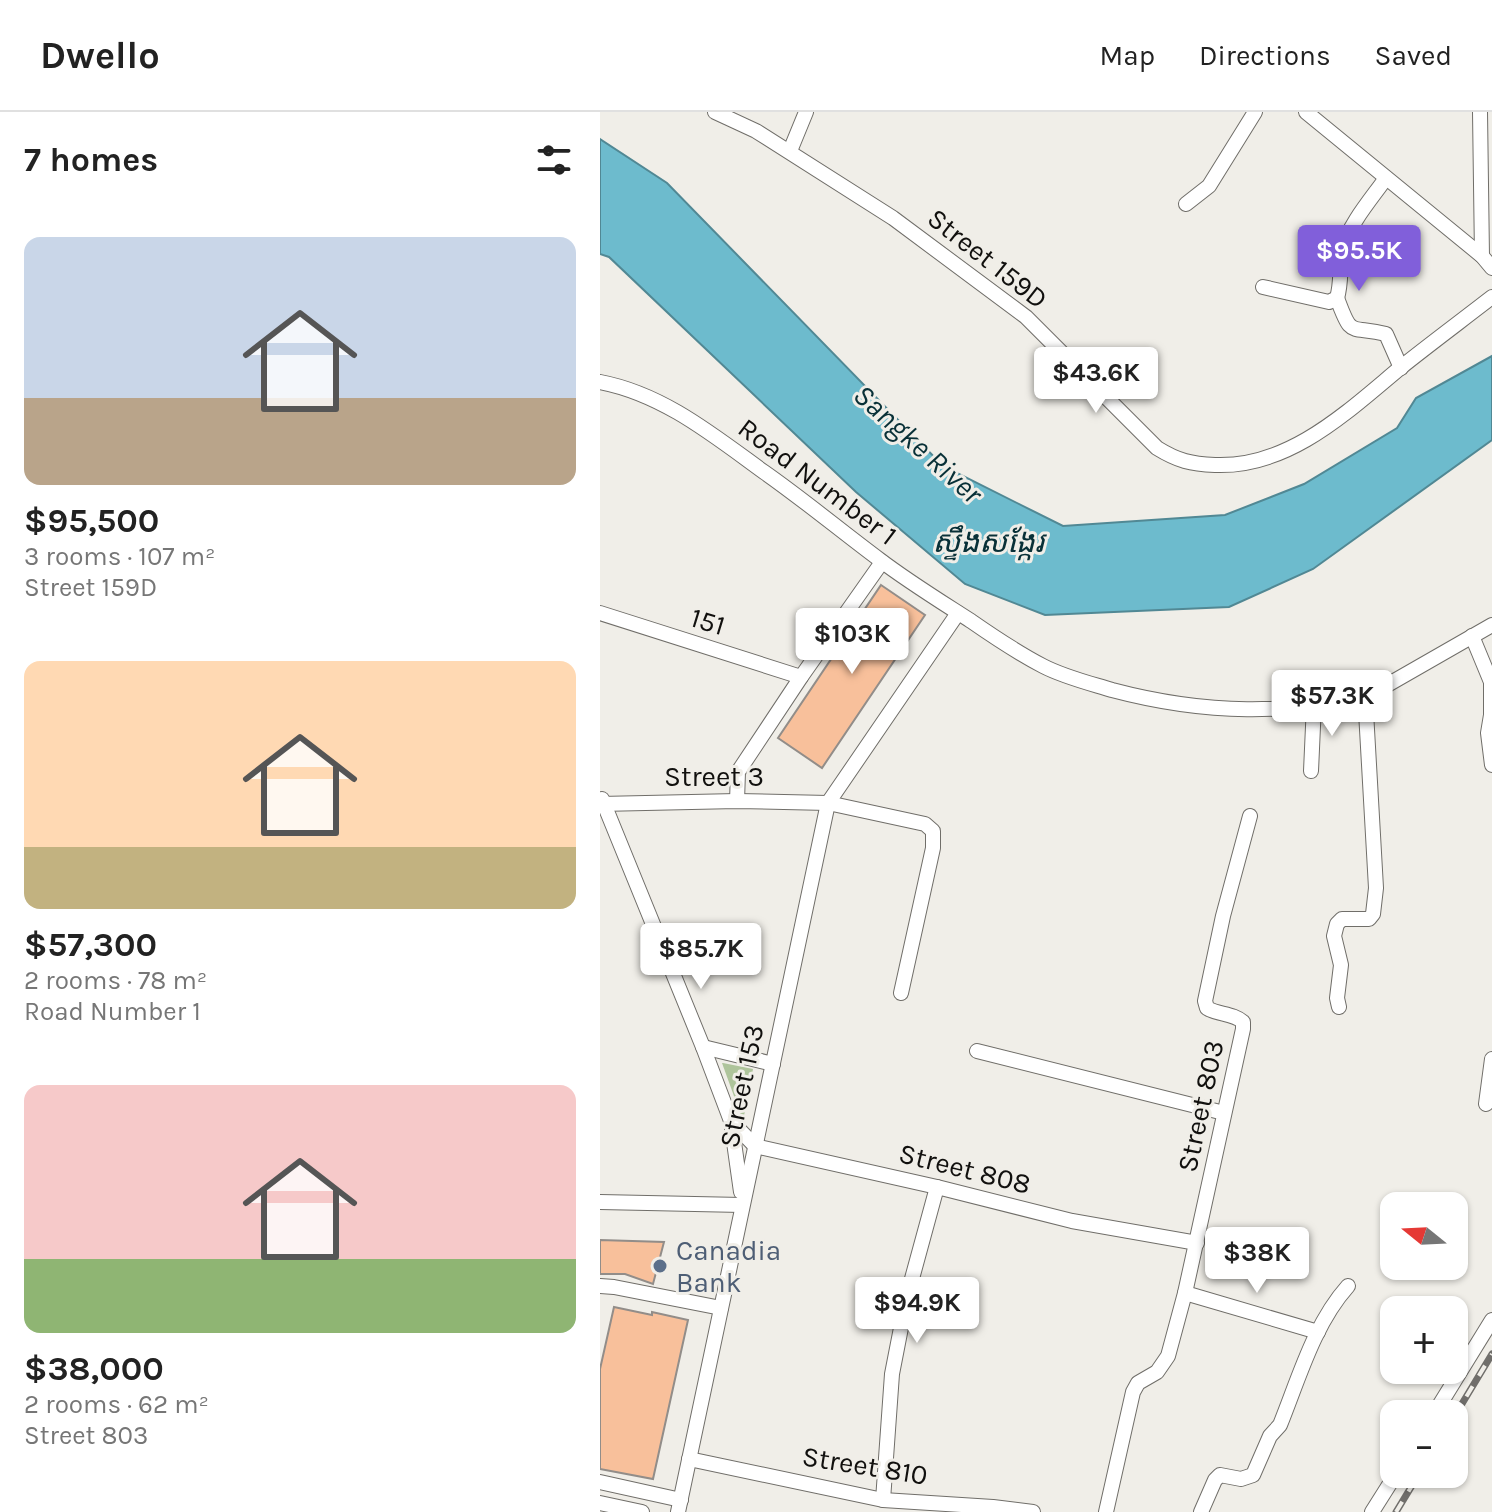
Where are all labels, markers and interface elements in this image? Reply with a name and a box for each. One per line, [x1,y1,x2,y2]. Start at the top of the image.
text: Dwello [40,33,160,78]
text: Map [1100,39,1155,72]
text: Directions [1199,39,1331,72]
text: Saved [1375,39,1452,72]
icon: filters [532,138,576,182]
text: 7 homes [24,140,158,180]
street label: Street 159D [921,201,1054,316]
pin: $95.5K [1294,225,1424,293]
text: $95.5K [1316,235,1402,266]
icon: home [228,289,372,433]
pin: $43.6K [1031,347,1161,415]
text: $43.6K [1052,357,1140,388]
water label: Sangke River [846,377,991,512]
street label: Road Number 1 [732,411,904,552]
text: $95,500 [24,501,159,541]
water label: ស្ទឹងសង្កែរ [932,524,1047,561]
text: 3 rooms · 107 m² [24,541,215,572]
text: Street 159D [24,572,157,603]
street label: 151 [687,601,729,642]
pin: $103K [796,608,908,676]
text: $103K [814,618,890,649]
pin: $57.3K [1267,670,1397,738]
text: $57.3K [1290,680,1374,711]
icon: home [228,713,372,857]
street label: Street 3 [664,760,764,793]
pin: $85.7K [636,923,766,991]
text: $57,300 [24,925,157,965]
text: $85.7K [658,933,744,964]
text: 2 rooms · 78 m² [24,965,207,996]
text: Road Number 1 [24,996,201,1027]
street label: Street 153 [712,1021,771,1151]
street label: Street 803 [1170,1037,1231,1175]
street label: Street 808 [896,1136,1034,1201]
icon: home [228,1137,372,1281]
north arrow [1380,1192,1468,1280]
map controls [1380,1192,1468,1488]
pin: $38K [1210,1227,1304,1295]
place label: Canadia Bank [676,1234,781,1299]
text: $38K [1223,1237,1291,1268]
marker: Canadia Bank [651,1257,669,1275]
pin: $94.9K [852,1277,982,1345]
text: $94.9K [873,1287,961,1318]
button: + [1380,1296,1468,1384]
text: $38,000 [24,1349,164,1389]
text: 2 rooms · 62 m² [24,1389,209,1420]
button: − [1380,1400,1468,1488]
text: Street 803 [24,1420,148,1451]
street label: Street 810 [800,1439,930,1492]

